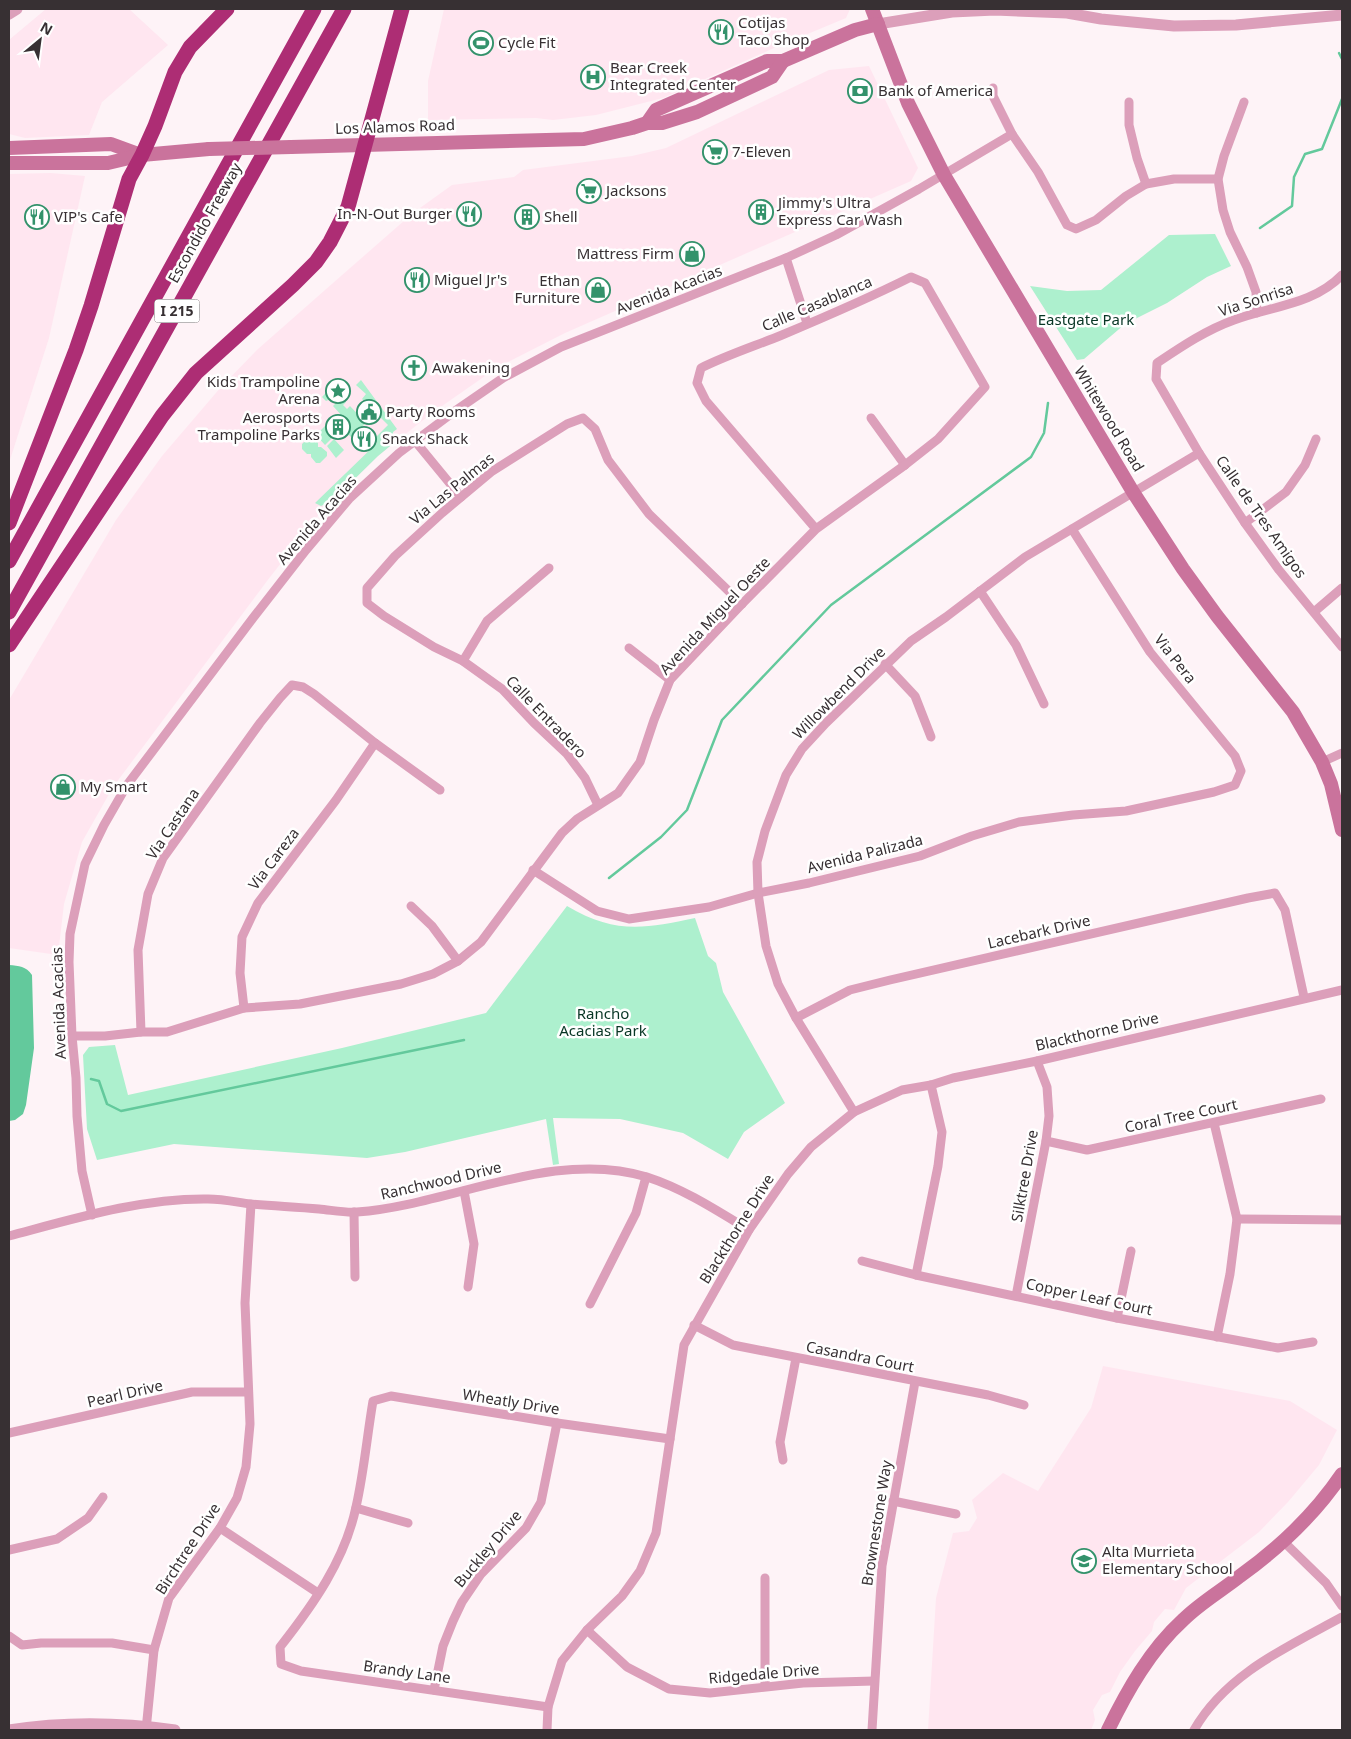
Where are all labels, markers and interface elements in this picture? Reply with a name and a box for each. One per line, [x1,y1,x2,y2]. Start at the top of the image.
place label: Cotijas Taco Shop [738,12,810,49]
north arrow [15,15,65,65]
text: N [37,17,56,39]
restaurant icon: Cotijas Taco Shop [708,19,734,45]
sports icon: Cycle Fit [468,30,494,56]
place label: Cycle Fit [498,32,556,52]
place label: Bear Creek Integrated Center [610,57,736,94]
hospital icon: Bear Creek Integrated Center [580,64,606,90]
bank icon: Bank of America [847,78,873,104]
place label: Bank of America [878,80,993,100]
street label: Los Alamos Road [335,114,455,138]
supermarket icon: 7-Eleven [702,139,728,165]
place label: 7-Eleven [732,141,791,161]
street label: Escondido Freeway [163,159,246,286]
supermarket icon: Jacksons [576,178,602,204]
place label: Jacksons [604,180,666,200]
place label: Jimmy's Ultra Express Car Wash [776,192,903,229]
building icon: Jimmy's Ultra Express Car Wash [748,199,774,225]
restaurant icon: In-N-Out Burger [456,201,482,227]
place label: In-N-Out Burger [337,203,452,223]
restaurant icon: VIP's Cafe [24,204,50,230]
building icon: Shell [514,204,540,230]
place label: VIP's Cafe [54,206,123,226]
place label: Shell [544,206,578,226]
shop icon: Mattress Firm [679,241,705,267]
place label: Mattress Firm [577,243,674,263]
street label: Avenida Acacias [613,260,725,319]
restaurant icon: Miguel Jr's [404,267,430,293]
place label: Miguel Jr's [434,269,507,289]
place label: Ethan Furniture [515,270,580,307]
street label: Calle Casablanca [758,271,875,335]
shop icon: Ethan Furniture [585,277,611,303]
street label: Via Sonrisa [1216,278,1296,321]
road number: I 215 [154,300,200,322]
park label: Eastgate Park [1038,309,1134,329]
church icon: Awakening [401,355,427,381]
place label: Awakening [432,357,510,377]
street label: Whitewood Road [1070,362,1149,475]
place label: Kids Trampoline Arena [207,371,320,408]
place icon: Kids Trampoline Arena [325,378,351,404]
public building icon: Party Rooms [356,399,382,425]
place label: Party Rooms [386,401,475,421]
place label: Aerosports Trampoline Parks [198,407,320,444]
building icon: Aerosports Trampoline Parks [325,414,351,440]
restaurant icon: Snack Shack [351,426,377,452]
place label: Snack Shack [382,428,468,448]
street label: Via Las Palmas [405,448,498,529]
street label: Calle de Tres Amigos [1212,451,1312,582]
street label: Avenida Acacias [272,470,361,568]
street label: Avenida Miguel Oeste [655,552,774,678]
street label: Via Pera [1150,630,1201,687]
street label: Willowbend Drive [788,642,889,743]
street label: Calle Entradero [502,671,591,762]
shop icon: My Smart [50,774,76,800]
place label: My Smart [80,776,148,796]
street label: Via Castana [141,784,203,863]
street label: Via Careza [243,823,303,893]
street label: Avenida Palizada [805,829,925,877]
street label: Lacebark Drive [985,909,1092,953]
street label: Avenida Acacias [46,947,70,1059]
park label: Rancho Acacias Park [559,1003,647,1040]
street label: Blackthorne Drive [1033,1007,1160,1055]
street label: Coral Tree Court [1123,1093,1239,1137]
street label: Silktree Drive [1006,1128,1042,1223]
street label: Ranchwood Drive [378,1156,503,1204]
street label: Blackthorne Drive [694,1170,778,1287]
street label: Copper Leaf Court [1024,1273,1155,1319]
street label: Casandra Court [804,1336,916,1376]
street label: Pearl Drive [85,1375,165,1411]
street label: Wheatly Drive [461,1383,561,1419]
street label: Brownestone Way [856,1458,896,1587]
street label: Birchtree Drive [150,1499,224,1598]
street label: Buckley Drive [449,1506,525,1591]
place label: Alta Murrieta Elementary School [1102,1541,1233,1578]
school or university icon: Alta Murrieta Elementary School [1071,1548,1097,1574]
street label: Brandy Lane [362,1655,452,1687]
street label: Ridgedale Drive [708,1658,820,1688]

